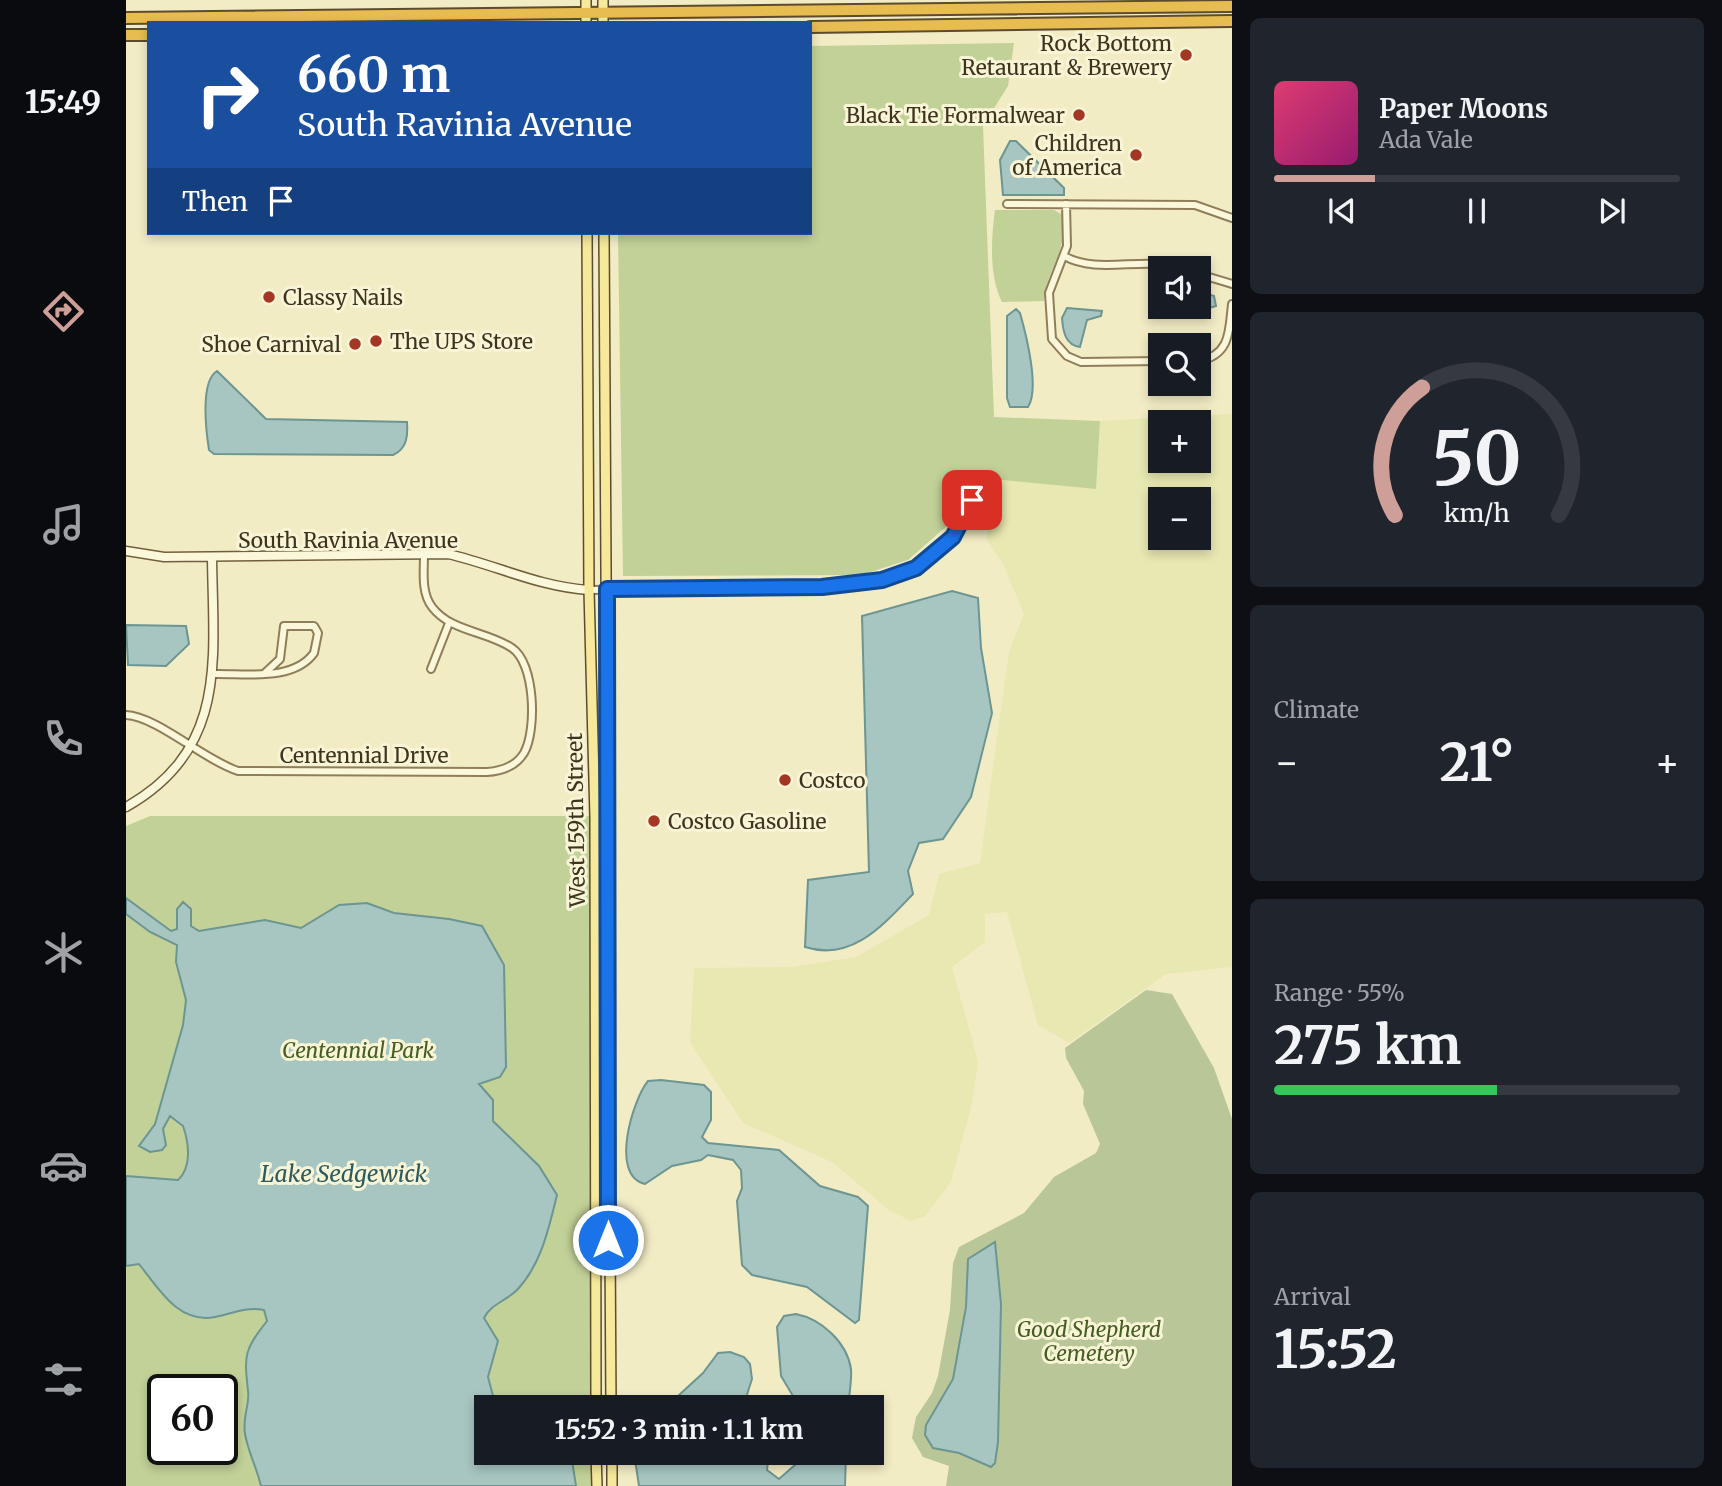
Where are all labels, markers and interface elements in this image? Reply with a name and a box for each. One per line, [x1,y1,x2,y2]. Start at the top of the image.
place label: Rock Bottom Retaurant & Brewery [961,30,1173,81]
text: 660 m [297,44,450,105]
marker: Rock Bottom Retaurant & Brewery [1178,47,1194,63]
icon: right [182,49,273,140]
text: 15:49 [25,82,101,122]
text: Paper Moons [1379,92,1548,125]
place label: Black Tie Formalwear [846,102,1065,129]
text: South Ravinia Avenue [297,105,632,145]
marker: Black Tie Formalwear [1071,107,1087,123]
text: Ada Vale [1379,125,1473,154]
place label: Children of America [1012,130,1122,181]
marker: Children of America [1128,147,1144,163]
icon: arrive [262,182,300,220]
text: Then [182,185,248,218]
icon: previous [1323,192,1361,230]
icon: pause [1458,192,1496,230]
icon: next [1593,192,1631,230]
map controls [1148,256,1211,550]
button: sound [1148,256,1211,319]
place label: Classy Nails [283,284,403,311]
icon: directions [39,287,88,336]
marker: Classy Nails [261,289,277,305]
place label: The UPS Store [390,328,533,355]
place label: Shoe Carnival [201,331,342,358]
marker: The UPS Store [368,333,384,349]
button: search [1148,333,1211,396]
marker: Shoe Carnival [347,336,363,352]
button: + [1148,410,1211,473]
text: 50 [1432,414,1522,506]
pin [942,470,1002,530]
icon: arrive [953,481,991,519]
button: − [1148,487,1211,550]
text: km/h [1444,497,1510,529]
icon: music [39,500,88,549]
street label: South Ravinia Avenue [238,527,458,554]
text: Climate [1274,695,1359,724]
icon: phone [39,714,88,763]
text: 21° [1439,730,1515,795]
street label: West 159th Street [561,732,591,909]
text: − [1274,739,1299,786]
text: + [1655,739,1680,786]
street label: Centennial Drive [280,742,448,769]
place label: Costco [799,767,865,794]
marker: Costco [777,772,793,788]
place label: Costco Gasoline [668,808,827,835]
marker: Costco Gasoline [646,813,662,829]
icon: climate [39,928,88,977]
text: Range · 55% [1274,978,1405,1007]
text: 275 km [1274,1013,1461,1078]
park label: Centennial Park [282,1037,435,1064]
icon: car [39,1141,88,1190]
water label: Lake Sedgewick [261,1159,428,1188]
position arrow [571,1203,645,1277]
text: Arrival [1274,1282,1351,1311]
park label: Good Shepherd Cemetery [1017,1316,1161,1367]
text: 15:52 [1274,1317,1397,1382]
icon: filters [39,1355,88,1404]
speed limit sign: 60 [147,1374,238,1465]
text: 15:52 · 3 min · 1.1 km [554,1413,804,1446]

